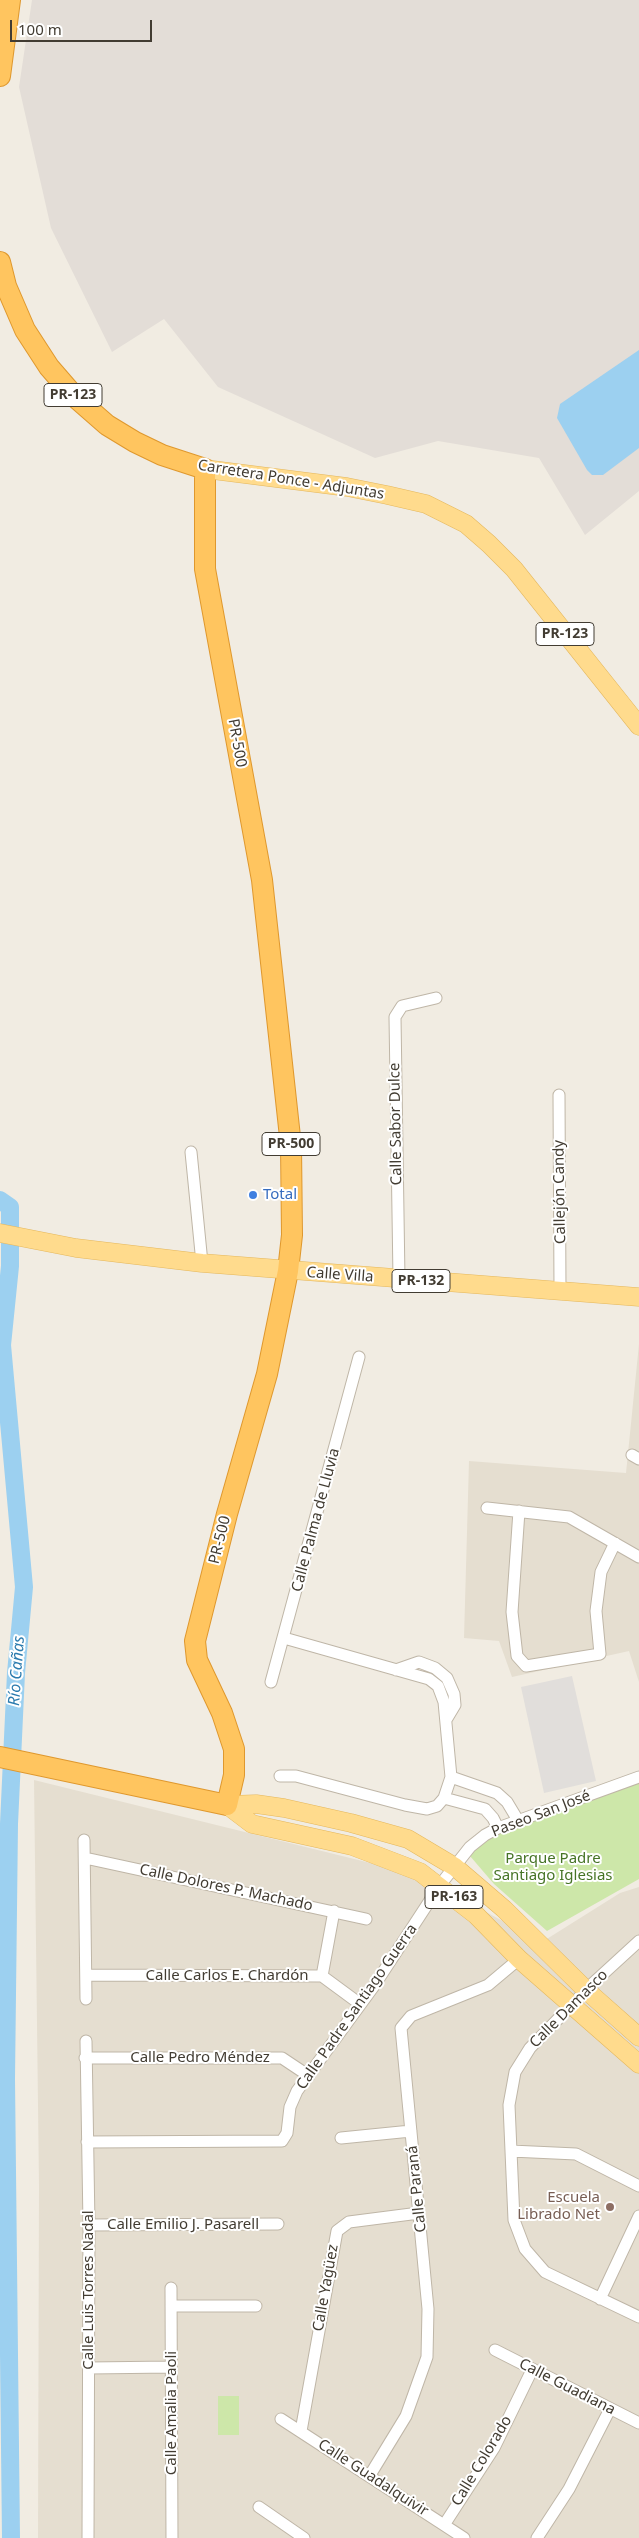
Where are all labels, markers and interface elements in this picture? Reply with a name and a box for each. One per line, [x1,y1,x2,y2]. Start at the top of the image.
scale bar [12,10,155,42]
text: 100 m [18,19,62,39]
road number: PR-123 [44,384,102,406]
street label: Carretera Ponce - Adjuntas [197,456,385,504]
road number: PR-123 [536,622,594,646]
street label: PR-500 [224,717,250,769]
street label: Calle Sabor Dulce [386,1062,406,1186]
road number: PR-500 [262,1132,320,1156]
street label: Callejón Candy [550,1140,570,1244]
place label: Total [263,1186,297,1204]
marker: Total [247,1189,259,1201]
street label: Calle Villa [306,1264,374,1286]
road number: PR-132 [392,1270,450,1292]
street label: Calle Palma de Lluvia [288,1446,344,1594]
street label: PR-500 [205,1514,235,1566]
water label: Río Cañas [5,1635,29,1707]
street label: Paseo San José [489,1787,593,1841]
park label: Parque Padre Santiago Iglesias [493,1850,613,1885]
street label: Calle Dolores P. Machado [138,1861,314,1915]
road number: PR-163 [425,1885,483,1908]
street label: Calle Padre Santiago Guerra [293,1921,421,2093]
street label: Calle Damasco [526,1966,612,2052]
street label: Calle Carlos E. Chardón [145,1967,309,1985]
street label: Calle Pedro Méndez [130,2049,270,2067]
street label: Calle Paraná [403,2145,431,2233]
place label: Escuela Librado Net [517,2189,600,2224]
marker: Escuela Librado Net [604,2201,616,2213]
street label: Calle Luis Torres Nadal [80,2210,98,2370]
street label: Calle Emilio J. Pasarell [107,2216,259,2234]
street label: Calle Yagüez [309,2243,343,2333]
street label: Calle Amalia Paoli [163,2351,181,2475]
street label: Calle Guadiana [516,2355,618,2419]
street label: Calle Colorado [448,2413,516,2509]
street label: Calle Guadalquivir [314,2436,432,2520]

